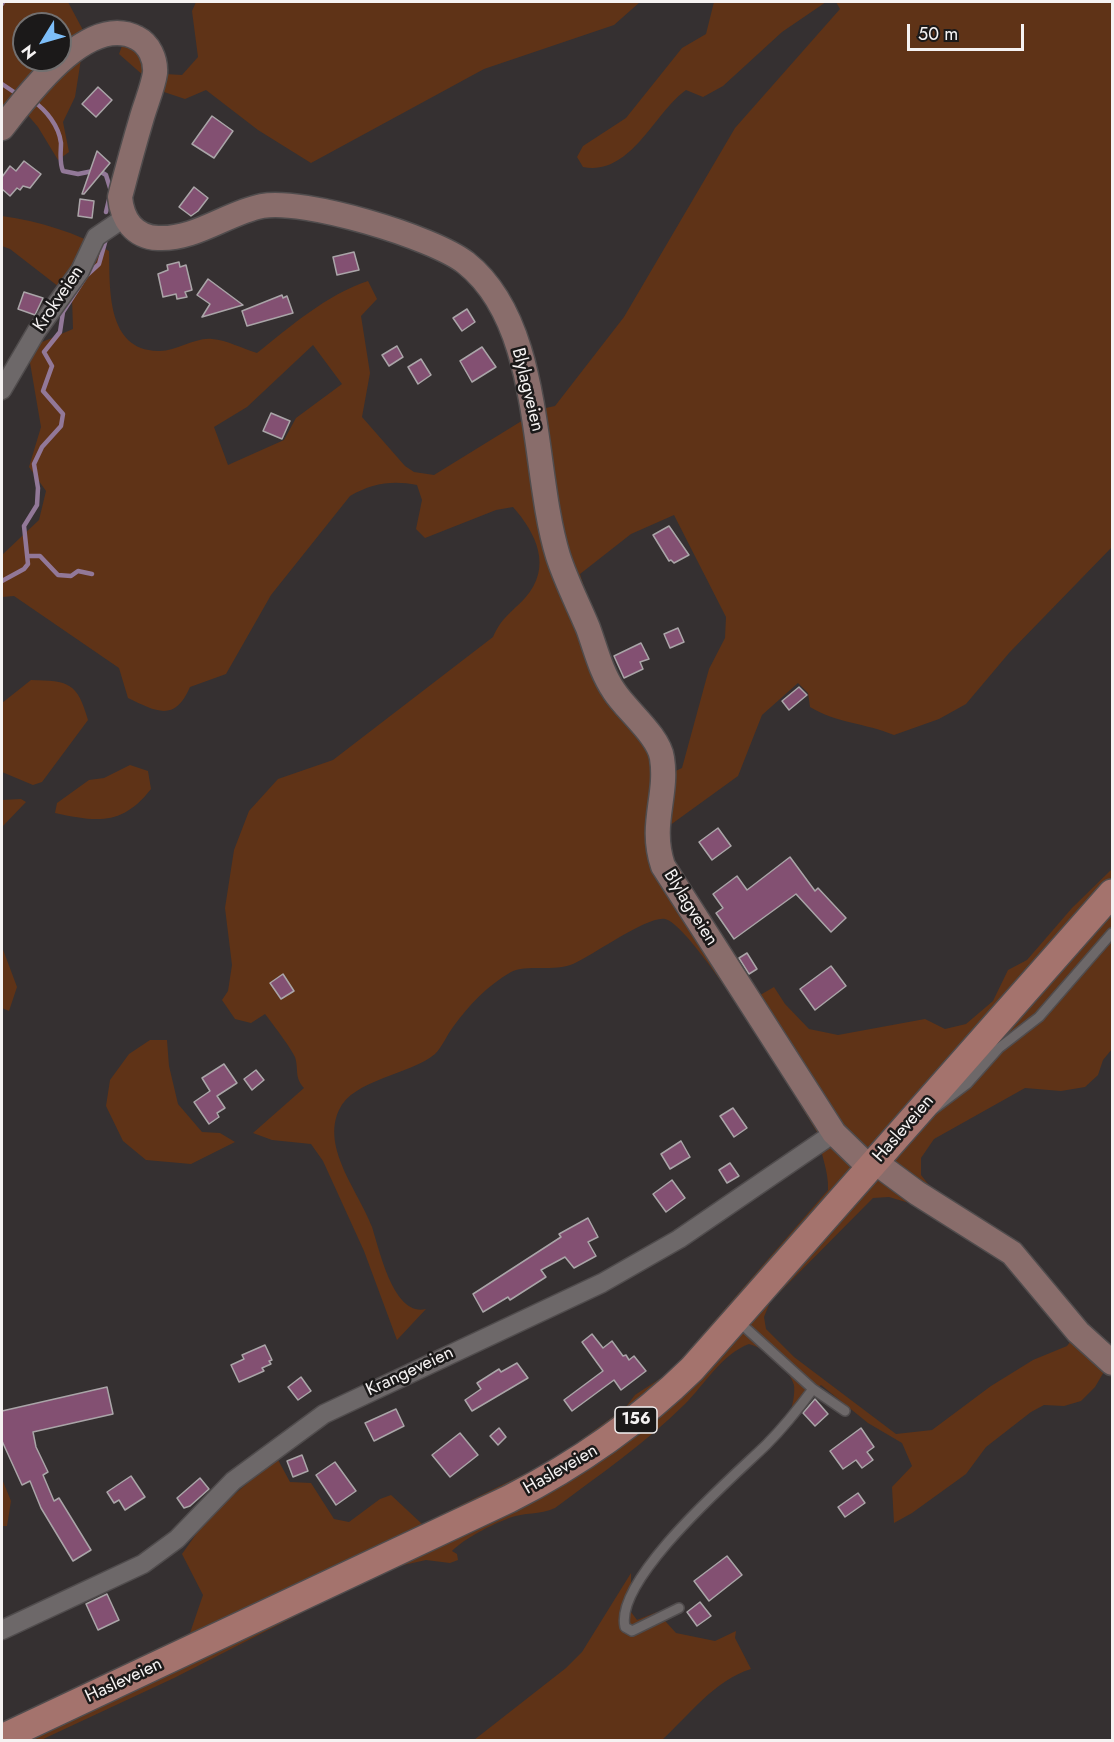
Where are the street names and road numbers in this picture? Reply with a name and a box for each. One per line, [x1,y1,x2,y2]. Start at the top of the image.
street label: Krokveien [29,262,89,336]
street label: Blylagveien [506,346,548,434]
street label: Blylagveien [658,866,722,950]
street label: Hasleveien [869,1091,939,1167]
street label: Krangeveien [363,1342,457,1402]
road number: 156 [615,1407,657,1433]
street label: Hasleveien [520,1440,602,1500]
street label: Hasleveien [82,1654,166,1708]

